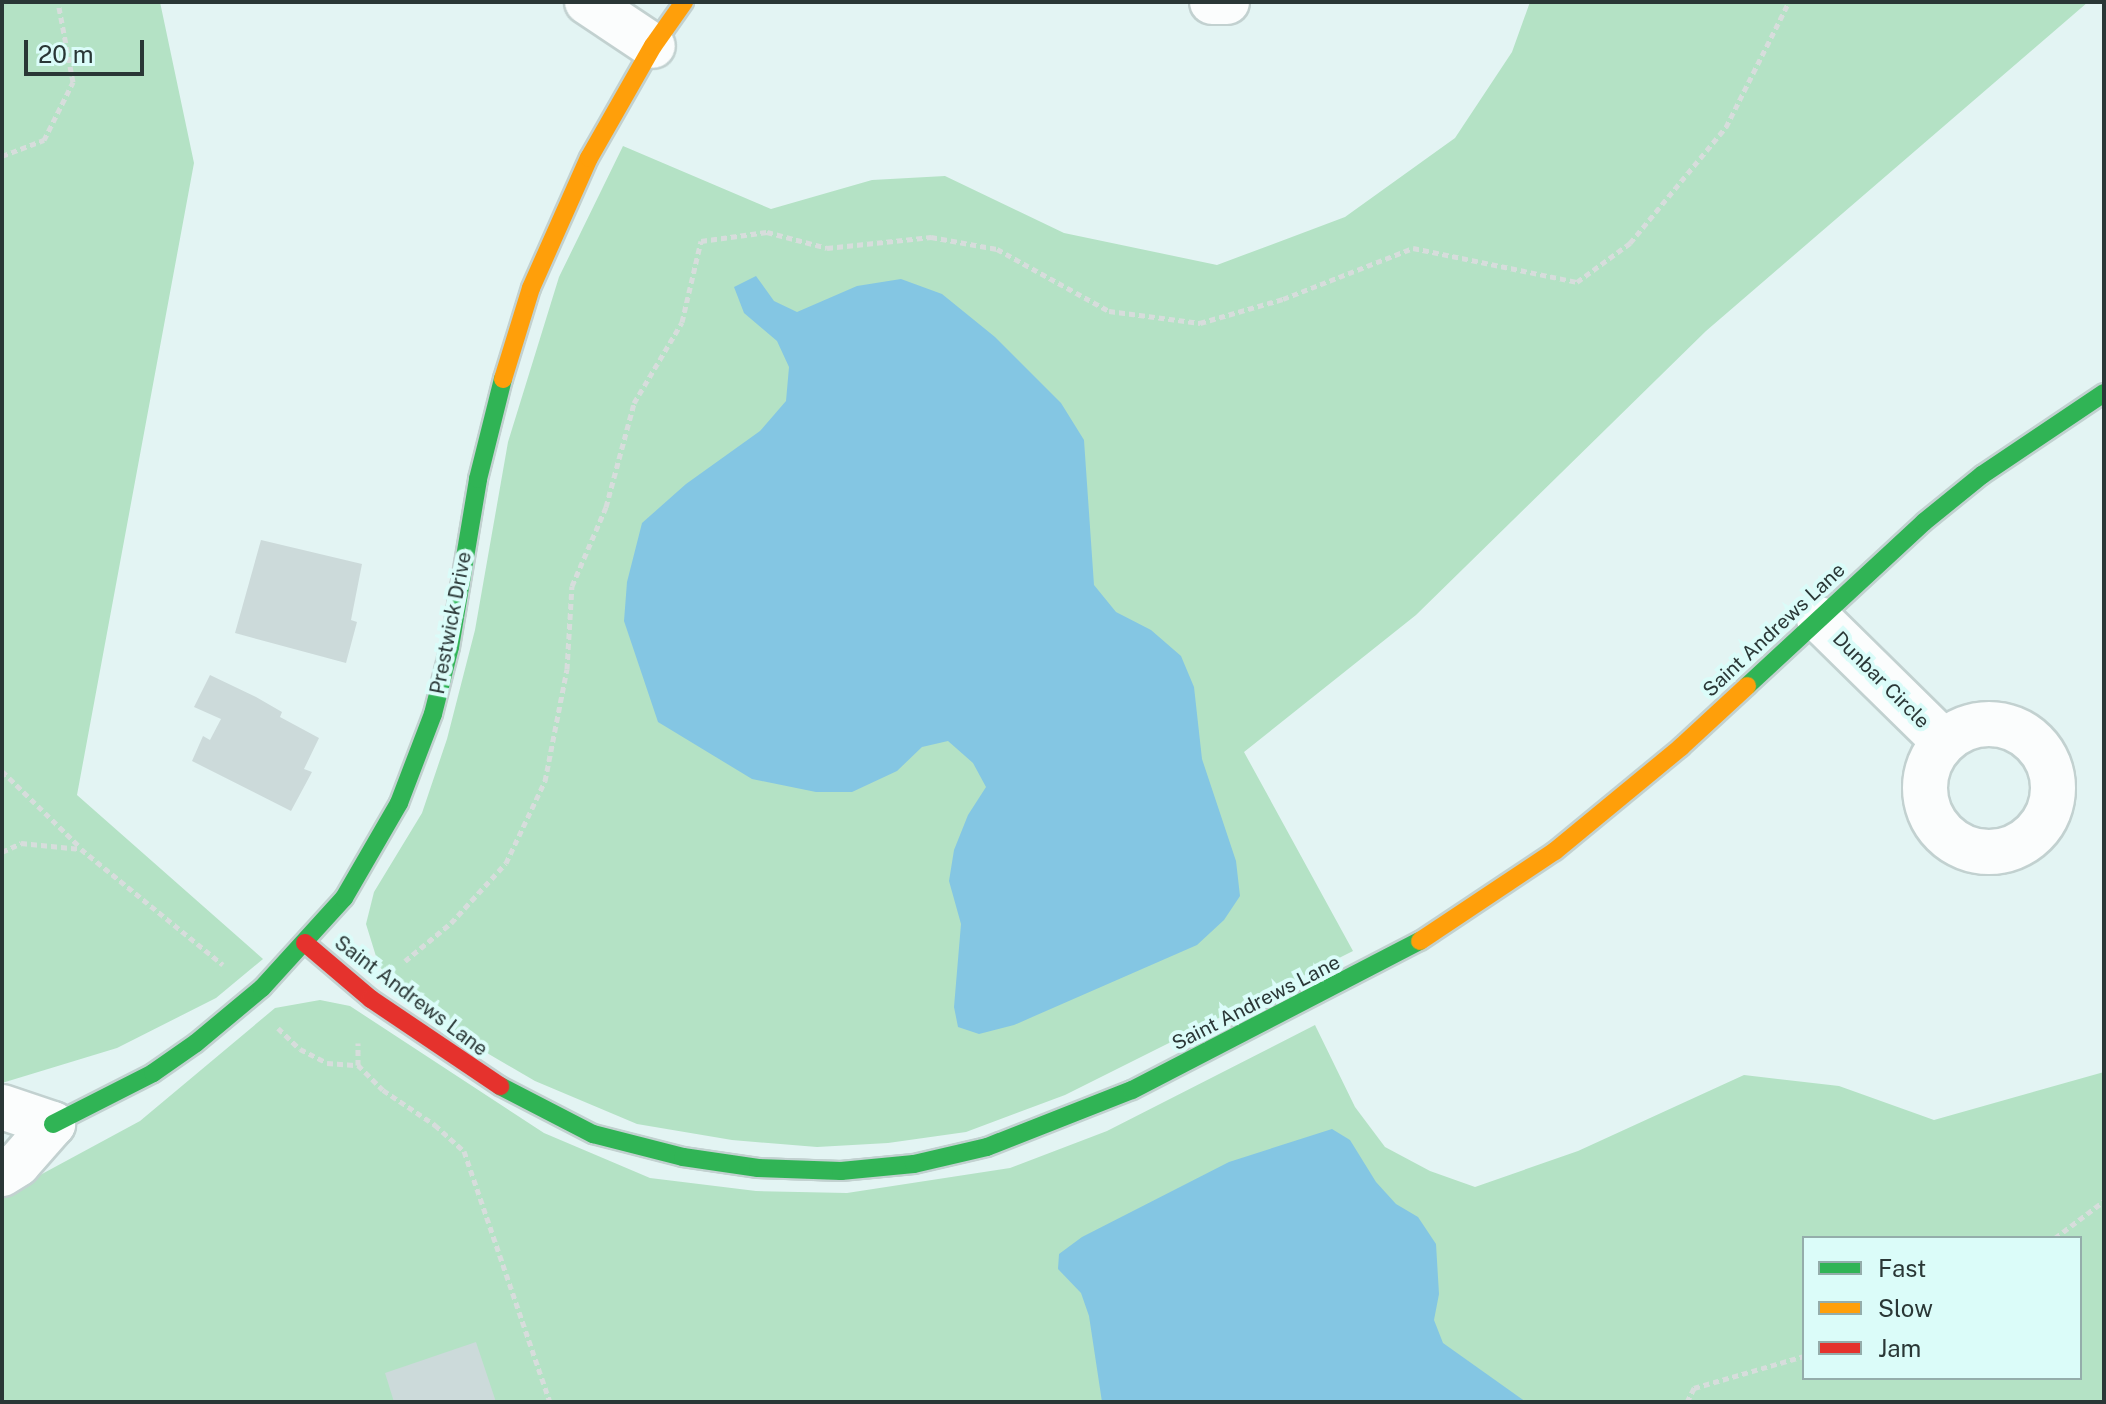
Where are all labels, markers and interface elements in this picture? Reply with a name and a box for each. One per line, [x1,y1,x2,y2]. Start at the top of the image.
scale bar [28,24,148,74]
text: 20 m [38,40,94,68]
street label: Prestwick Drive [425,550,477,696]
street label: Saint Andrews Lane [1698,558,1850,702]
street label: Dunbar Circle [1828,627,1934,733]
street label: Saint Andrews Lane [330,931,492,1061]
street label: Saint Andrews Lane [1168,950,1344,1056]
legend [1802,1236,2082,1380]
text: Fast [1878,1254,1926,1282]
text: Slow [1878,1294,1933,1322]
text: Jam [1878,1334,1921,1362]

